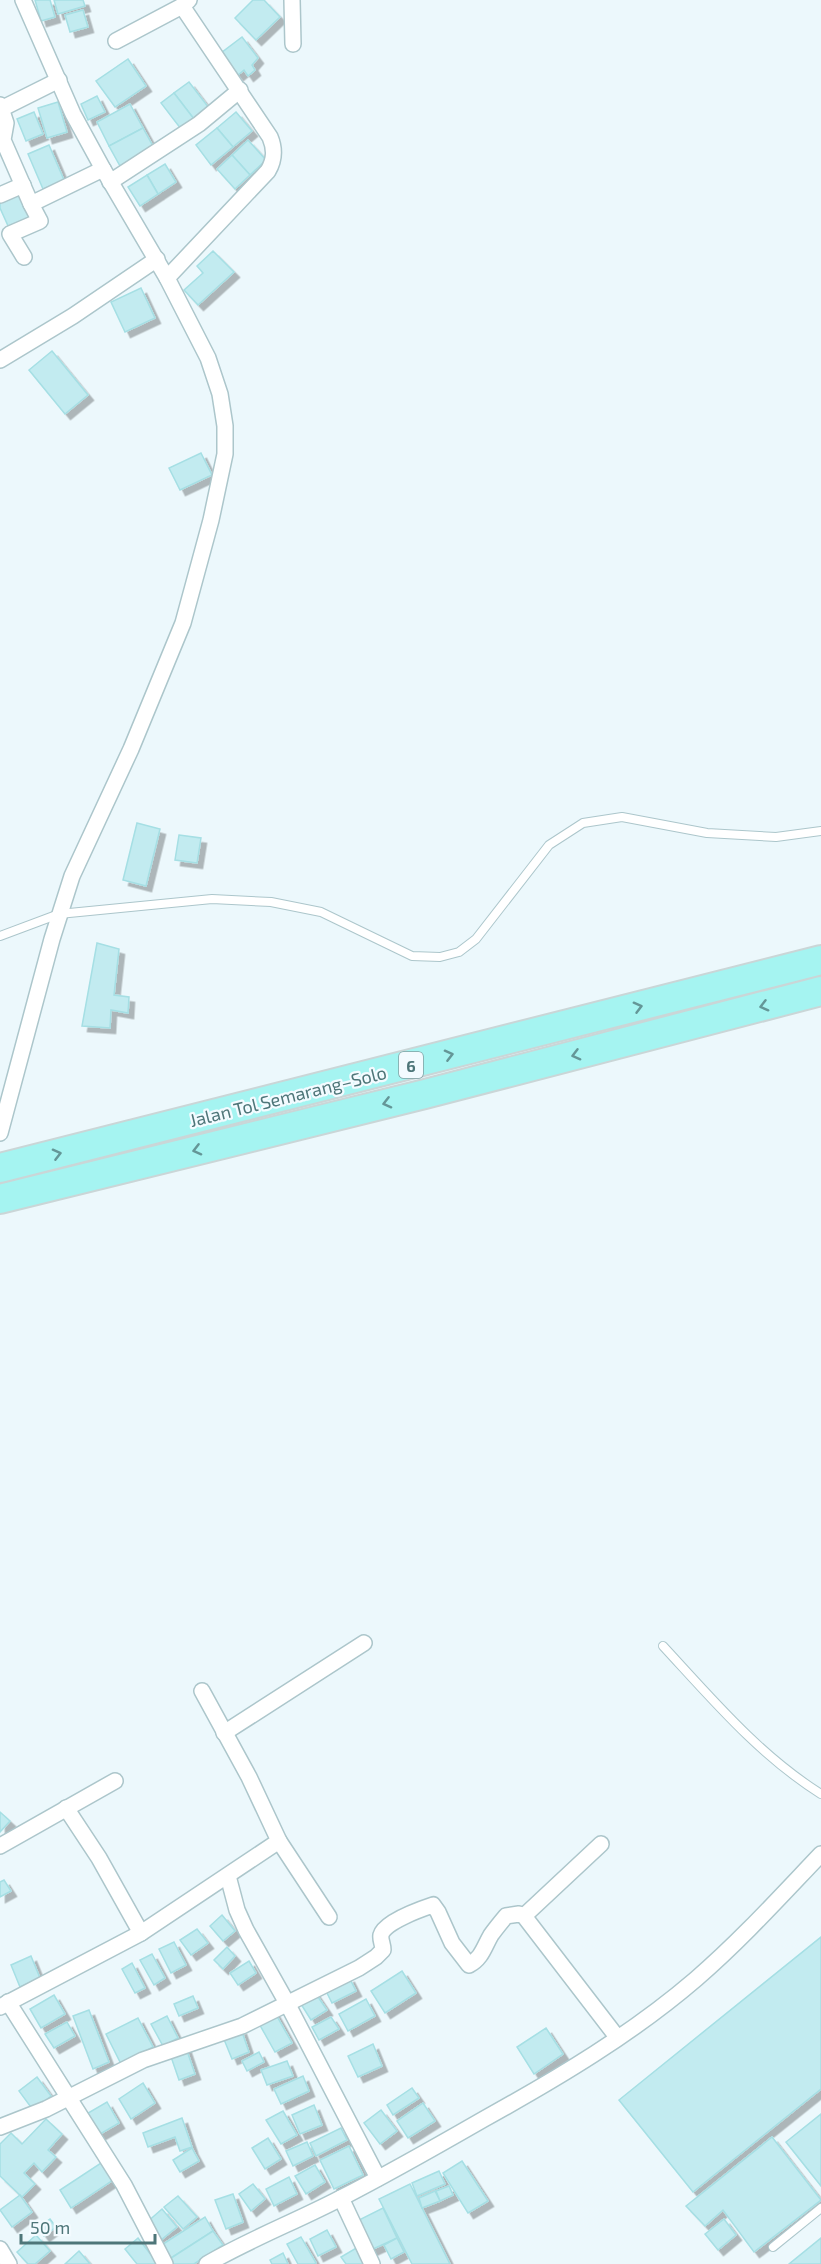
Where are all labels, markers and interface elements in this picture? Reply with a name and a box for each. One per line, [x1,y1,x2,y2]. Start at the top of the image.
one-way arrow [760,998,770,1011]
one-way arrow [633,1002,643,1015]
one-way arrow [571,1048,582,1060]
one-way arrow [444,1050,454,1063]
road number: 6 [399,1052,423,1078]
street label: Jalan Tol Semarang–Solo [187,1061,389,1131]
one-way arrow [382,1096,392,1109]
one-way arrow [193,1142,203,1155]
one-way arrow [52,1148,62,1161]
scale bar [21,2207,154,2245]
text: 50 m [30,2216,70,2238]

